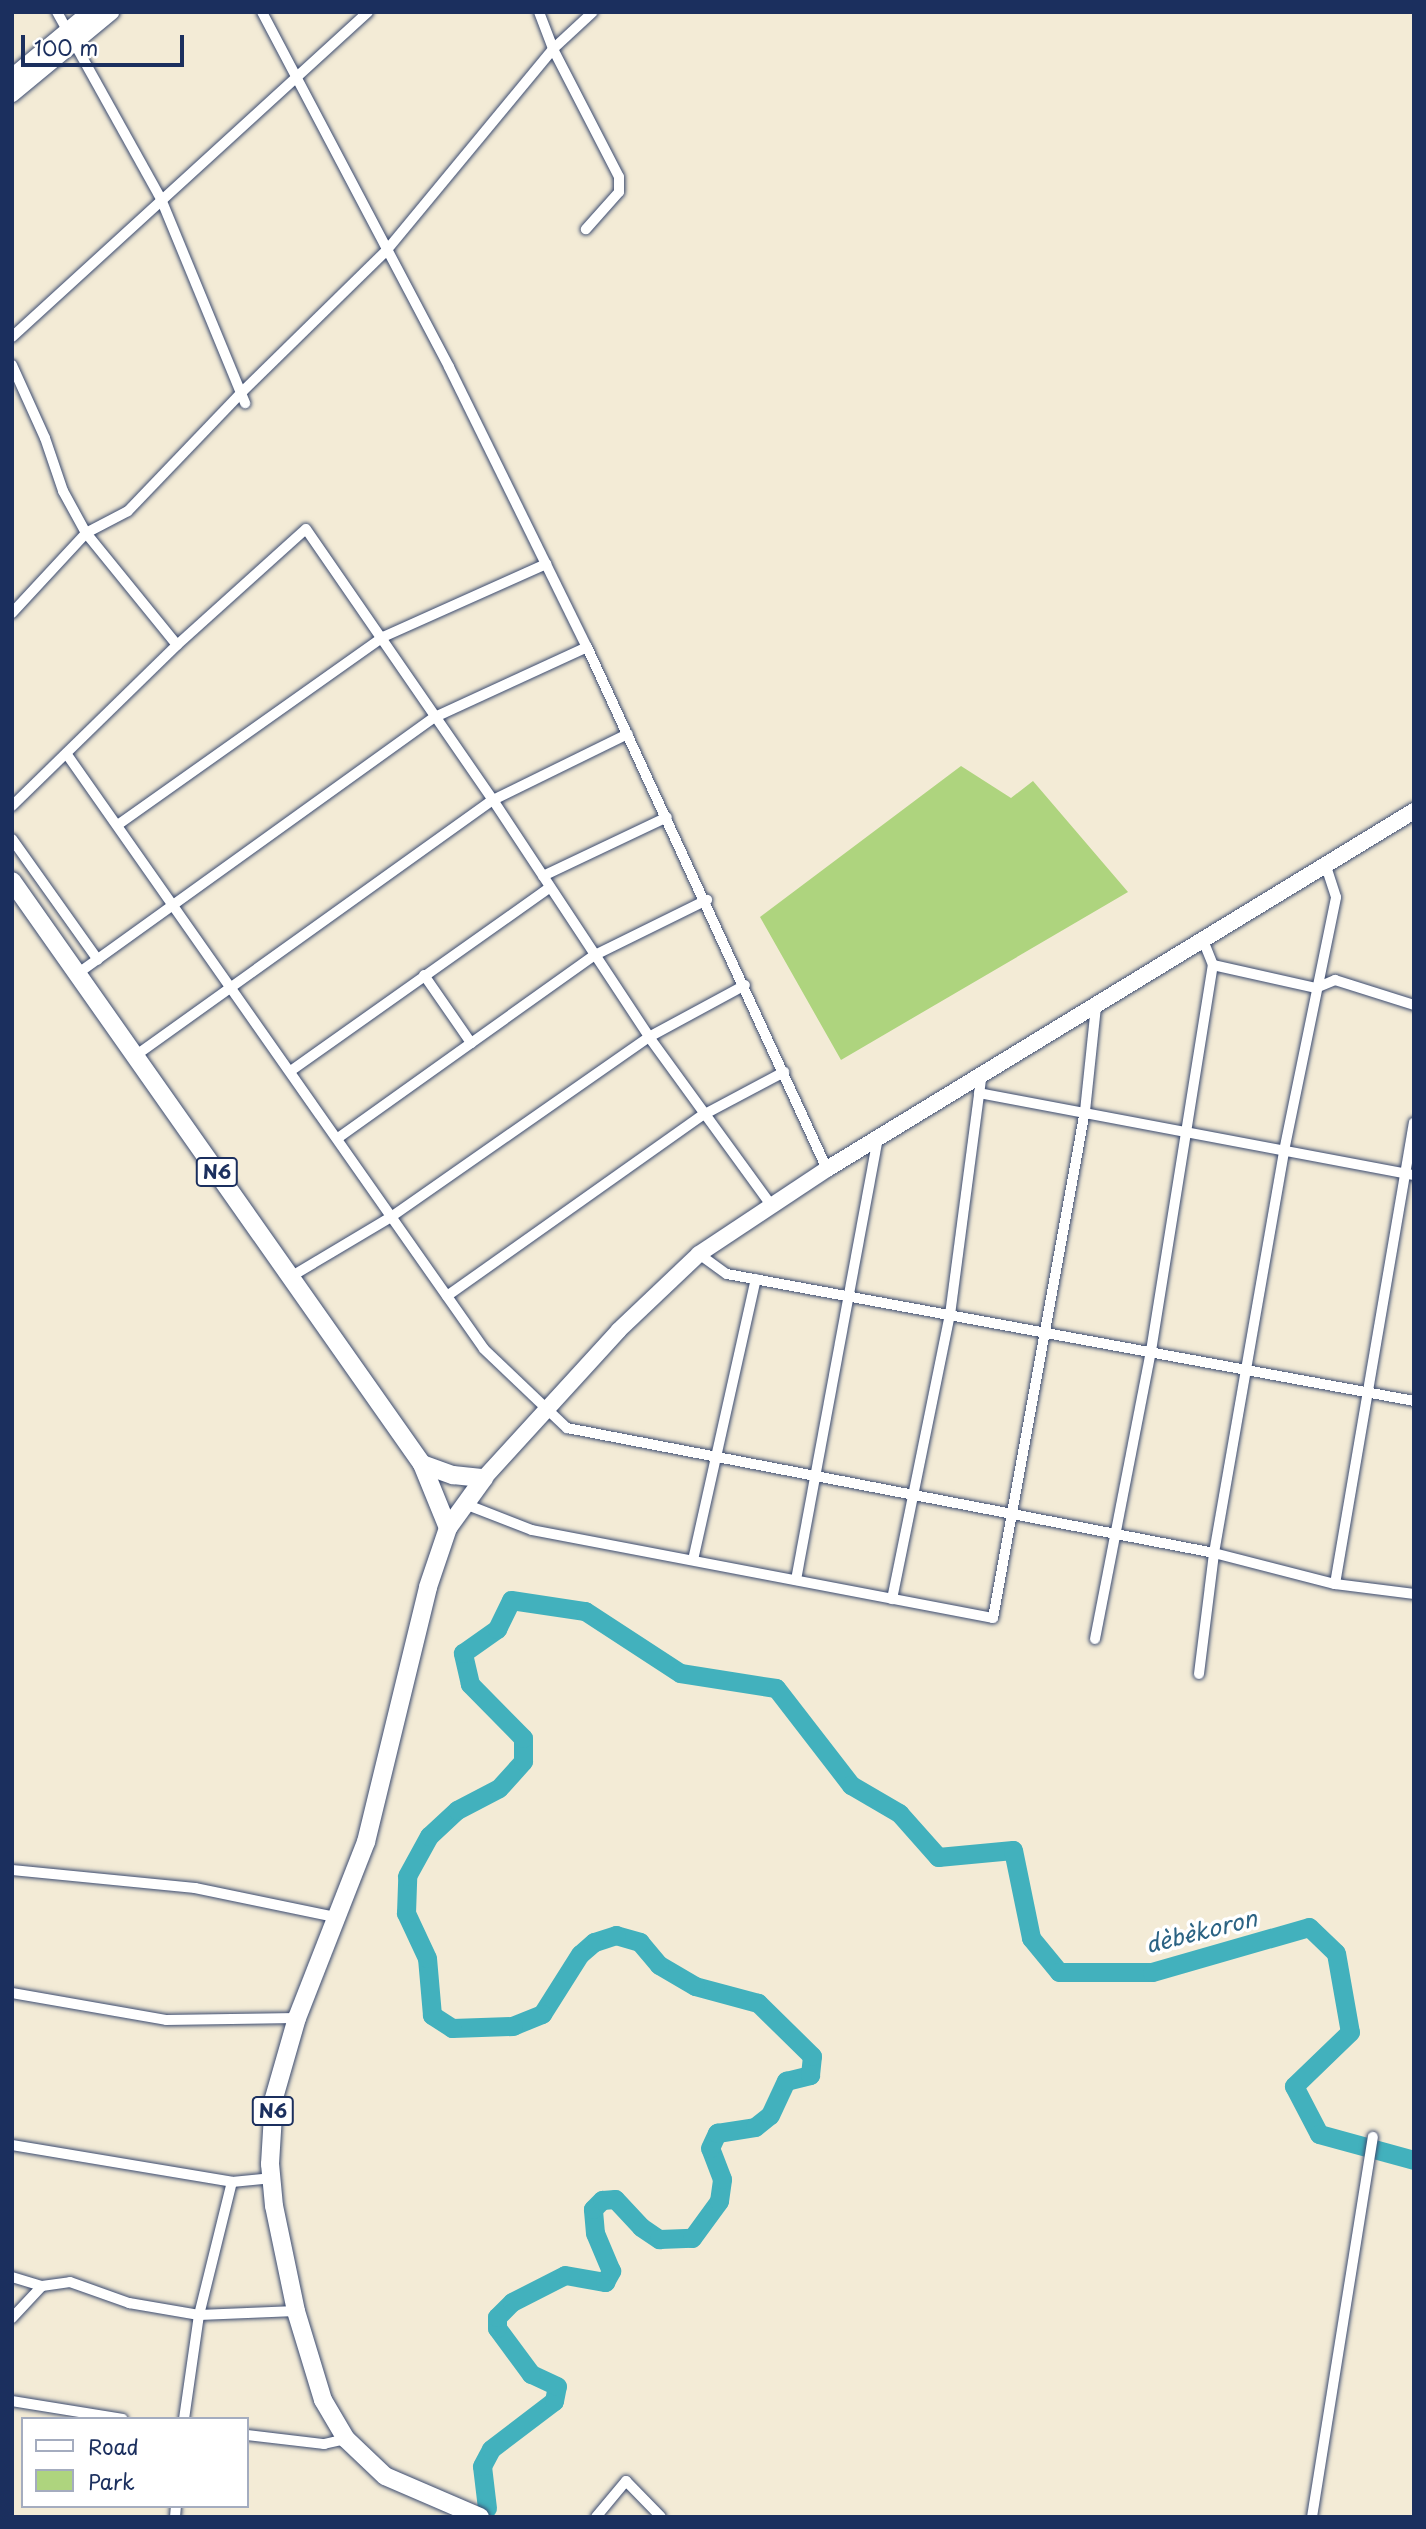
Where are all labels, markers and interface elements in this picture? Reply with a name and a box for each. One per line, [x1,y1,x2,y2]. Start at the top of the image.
scale bar [24,21,187,65]
text: 100 m [34,31,98,63]
road number: N6 [194,1156,240,1188]
water label: dèbèkoron [1142,1904,1260,1958]
road number: N6 [250,2096,296,2126]
legend [21,2417,248,2508]
text: Road [88,2430,139,2462]
text: Park [88,2465,135,2497]

